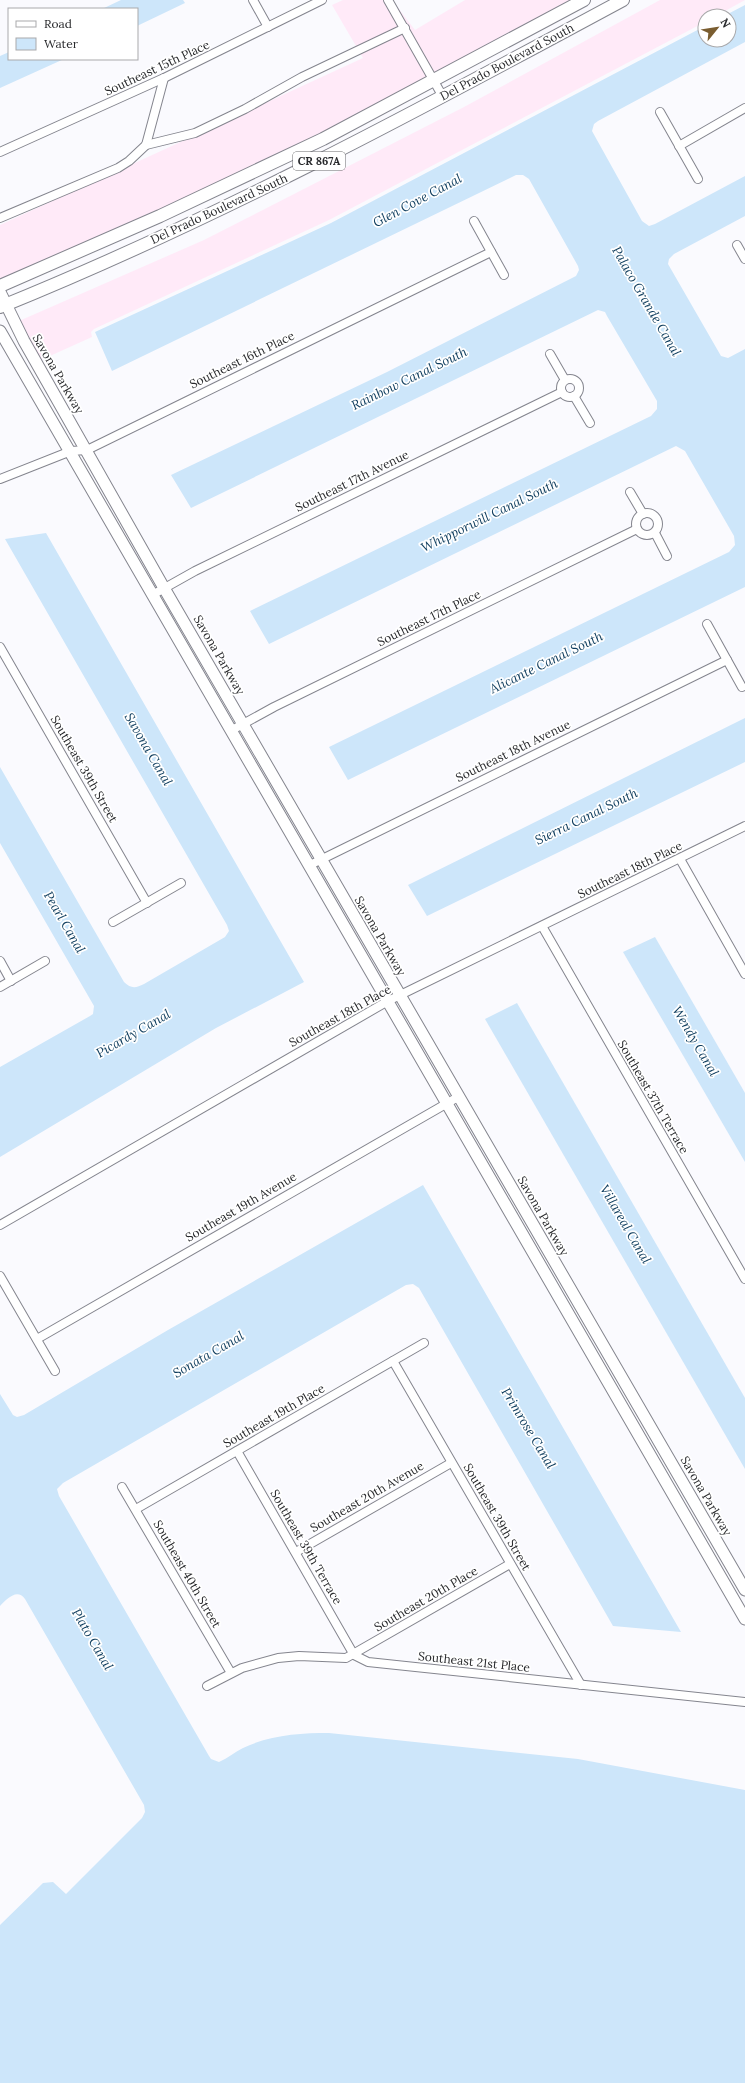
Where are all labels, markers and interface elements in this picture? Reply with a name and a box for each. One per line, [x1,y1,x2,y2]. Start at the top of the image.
legend [8,8,138,60]
north arrow [697,8,737,48]
text: Road [44,16,72,31]
text: N [717,16,734,31]
street label: Del Prado Boulevard South [437,20,576,103]
text: Water [44,36,79,51]
street label: Southeast 15th Place [102,36,212,98]
road number: CR 867A [293,152,345,170]
street label: Del Prado Boulevard South [148,170,290,247]
water label: Glen Cove Canal [370,170,465,231]
water label: Palaco Grande Canal [608,243,685,360]
street label: Southeast 16th Place [187,327,297,391]
street label: Savona Parkway [30,331,88,417]
water label: Rainbow Canal South [348,343,471,414]
street label: Southeast 17th Avenue [293,446,411,515]
water label: Whipporwill Canal South [418,475,561,556]
street label: Southeast 17th Place [375,586,483,649]
street label: Savona Parkway [191,612,249,698]
water label: Alicante Canal South [486,627,606,698]
water label: Savona Canal [121,710,176,789]
street label: Southeast 39th Street [48,712,121,825]
street label: Southeast 18th Avenue [453,716,573,785]
water label: Sierra Canal South [532,784,641,849]
street label: Southeast 18th Place [575,838,685,901]
water label: Pearl Canal [40,888,89,957]
street label: Savona Parkway [352,893,410,979]
street label: Southeast 18th Place [286,981,394,1050]
water label: Wendy Canal [669,1003,723,1080]
water label: Picardy Canal [93,1005,174,1062]
street label: Southeast 37th Terrace [615,1037,692,1157]
street label: Southeast 19th Avenue [182,1168,299,1245]
street label: Savona Parkway [515,1173,573,1259]
water label: Villareal Canal [596,1182,655,1267]
water label: Sonata Canal [170,1327,247,1382]
street label: Southeast 19th Place [220,1380,328,1451]
water label: Primrose Canal [498,1385,560,1472]
street label: Savona Parkway [678,1453,736,1539]
street label: Southeast 20th Avenue [307,1458,427,1535]
street label: Southeast 39th Street [461,1460,534,1573]
street label: Southeast 39th Terrace [267,1487,346,1607]
street label: Southeast 40th Street [150,1517,225,1631]
street label: Southeast 20th Place [371,1563,481,1634]
water label: Plato Canal [68,1605,117,1673]
street label: Southeast 21st Place [417,1648,531,1675]

